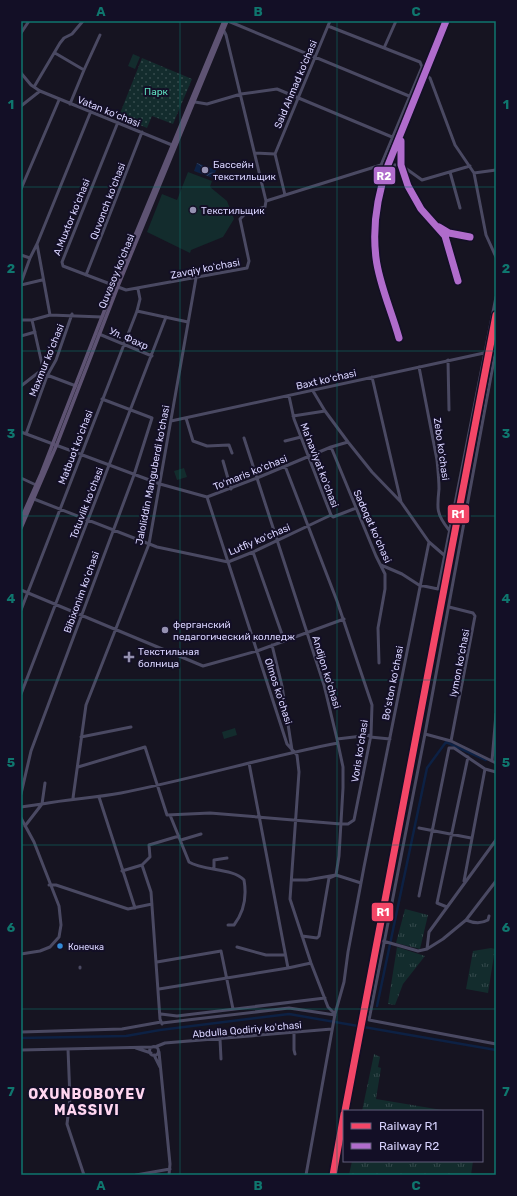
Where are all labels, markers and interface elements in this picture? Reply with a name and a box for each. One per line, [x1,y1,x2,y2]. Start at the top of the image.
text: A [96,4,106,19]
text: B [253,4,263,19]
text: C [411,4,421,19]
street label: Said Ahmad ko'chasi [272,38,320,130]
park label: Парк [144,86,169,98]
street label: Vatan koʻchasi [75,94,142,130]
text: 1 [8,97,14,112]
text: 1 [503,97,509,112]
place label: Бассейн текстильщик [213,159,277,183]
street label: Quvonch koʻchasi [88,161,128,242]
marker: Бассейн текстильщик [200,165,210,175]
line badge: R2 [373,166,396,185]
text: R2 [377,170,391,183]
street label: A.Muxtor koʻchasi [51,177,93,257]
marker: Текстильщик [188,205,198,215]
place label: Текстильщик [201,205,265,217]
street label: Quvasoy koʻchasi [96,232,137,310]
street label: Zavqiy koʻchasi [169,256,241,282]
text: 2 [7,261,15,276]
text: 2 [502,261,510,276]
street label: Maxmur koʻchasi [27,322,67,398]
street label: Ул. Фахр [107,325,150,353]
street label: Baxt koʻchasi [295,367,358,393]
street label: Jaloliddin Manguberdi ko'chasi [134,404,172,546]
street label: Matbuot koʻchasi [56,408,96,486]
street label: Zebo koʻchasi [431,417,451,481]
street label: Maʻnaviyat koʻchasi [297,421,341,509]
text: 3 [7,426,16,441]
text: 3 [502,426,511,441]
street label: Toʻmaris koʻchasi [212,453,289,493]
street label: Totuvlik koʻchasi [68,466,106,541]
street label: Sadoqat koʻchasi [351,488,394,565]
line badge: R1 [447,504,470,524]
text: R1 [451,508,465,521]
street label: Lutfiy koʻchasi [227,521,292,558]
street label: Bibixonim koʻchasi [62,550,102,635]
text: 4 [7,591,16,606]
text: 4 [502,591,511,606]
place label: ферганский педагогический колледж [173,619,295,643]
marker: ферганский педагогический колледж [160,625,170,635]
street label: Iymon koʻchasi [448,628,472,698]
street label: Andijon koʻchasi [309,634,343,710]
street label: Boʻston koʻchasi [380,645,406,721]
place label: Текстильная болница [138,646,199,670]
marker: Текстильная болница [123,651,135,663]
street label: Olmos koʻchasi [262,657,294,726]
street label: Voris koʻchasi [349,719,371,783]
text: 5 [7,755,15,770]
text: 5 [502,755,510,770]
line badge: R1 [371,902,394,922]
text: R1 [376,906,390,919]
text: 6 [7,920,16,935]
text: 6 [502,920,511,935]
marker: Конечка [55,941,65,951]
place label: Конечка [68,942,104,952]
street label: Abdulla Qodiriy koʻchasi [192,1019,302,1041]
text: 7 [7,1084,15,1099]
text: 7 [502,1084,510,1099]
district label: OXUNBOBOYEV MASSIVI [28,1086,146,1119]
legend [343,1110,483,1162]
text: Railway R1 [379,1119,437,1133]
text: Railway R2 [379,1139,439,1153]
text: A [96,1178,106,1193]
text: B [253,1178,263,1193]
text: C [411,1178,421,1193]

